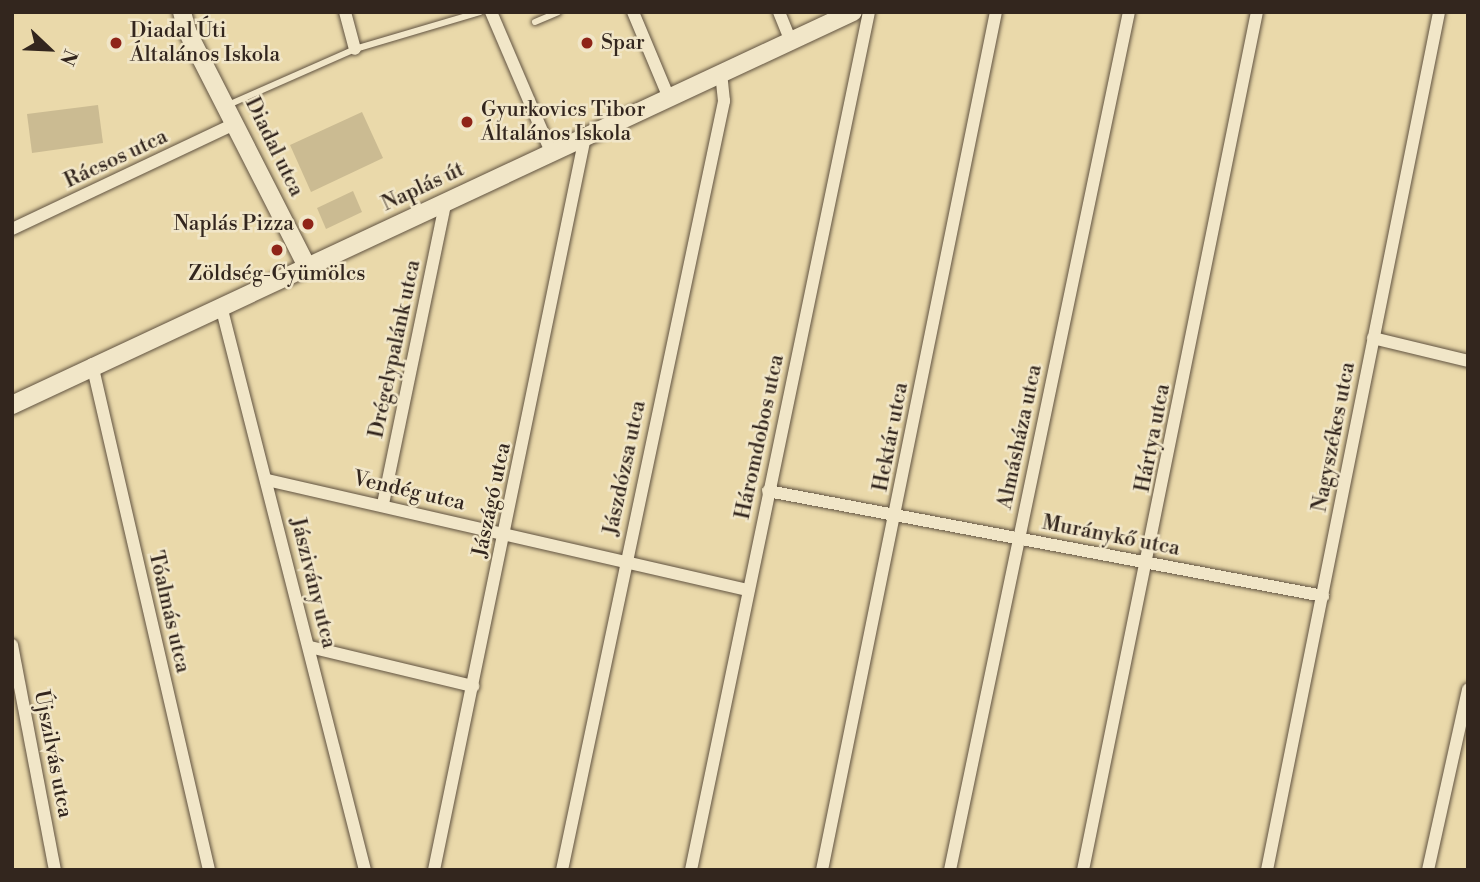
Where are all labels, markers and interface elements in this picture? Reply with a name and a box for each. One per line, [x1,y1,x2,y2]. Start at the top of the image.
north arrow [14,14,84,84]
place label: Diadal Úti Általános Iskola [130,18,280,68]
place label: Spar [601,30,645,56]
marker: Diadal Úti Általános Iskola [108,35,124,51]
marker: Spar [579,35,595,51]
text: N [54,46,82,69]
street label: Diadal utca [239,93,309,201]
place label: Gyurkovics Tibor Általános Iskola [481,97,645,147]
marker: Gyurkovics Tibor Általános Iskola [459,114,475,130]
street label: Rácsos utca [60,124,172,194]
street label: Naplás út [378,157,468,217]
place label: Naplás Pizza [174,211,294,237]
marker: Naplás Pizza [300,216,316,232]
marker: Zöldség-Gyümölcs [269,242,285,258]
street label: Drégelypalánk utca [364,258,426,440]
place label: Zöldség-Gyümölcs [189,261,365,287]
street label: Háromdobos utca [730,352,790,522]
street label: Nagyszékes utca [1307,360,1361,514]
street label: Almásháza utca [992,362,1048,512]
street label: Hektár utca [868,380,914,494]
street label: Hártya utca [1130,382,1176,494]
street label: Jászdózsa utca [598,398,652,538]
street label: Jászágó utca [468,440,516,560]
street label: Vendég utca [350,466,468,516]
street label: Muránykő utca [1040,510,1182,562]
street label: Jászivány utca [285,515,341,651]
street label: Tóalmás utca [143,549,195,675]
street label: Újszilvás utca [28,688,78,820]

